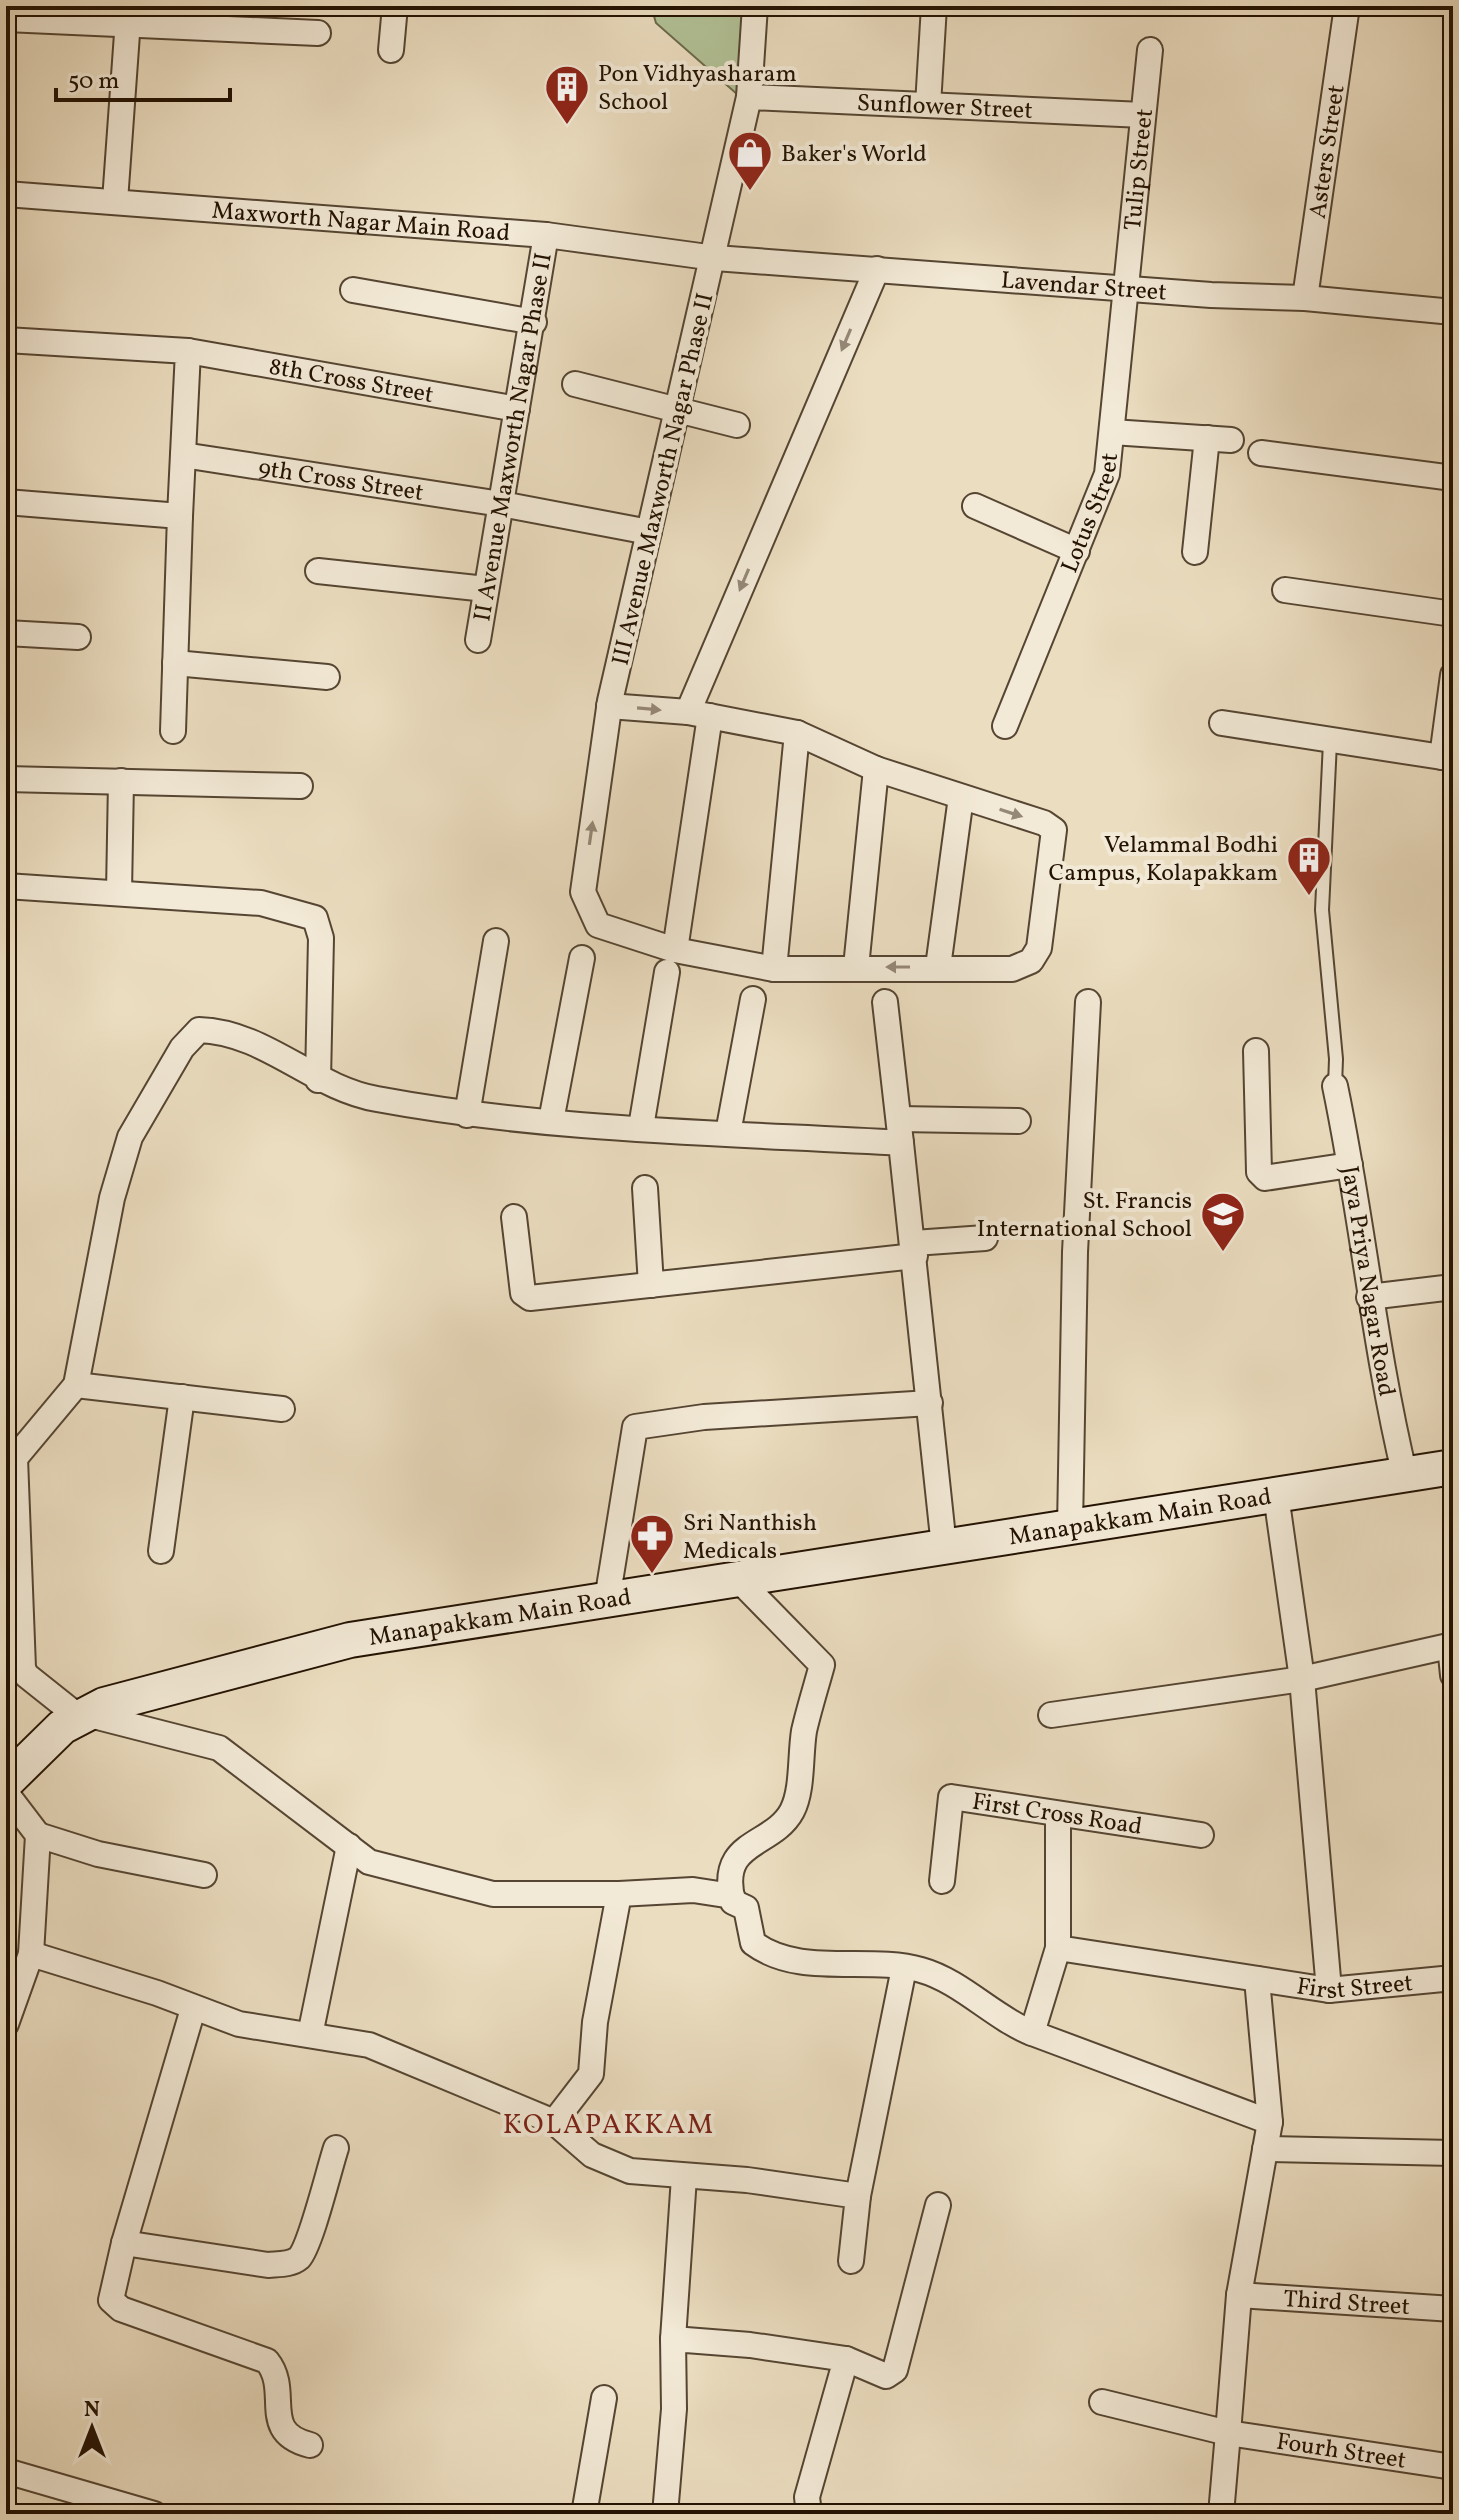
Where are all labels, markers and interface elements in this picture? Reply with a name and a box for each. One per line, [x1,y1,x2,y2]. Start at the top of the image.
scale bar [56,52,230,102]
place label: Pon Vidhyasharam School [598,58,797,120]
building icon: Pon Vidhyasharam School [543,63,591,126]
text: 50 m [68,65,120,99]
street label: Asters Street [1302,83,1354,221]
street label: Sunflower Street [856,87,1033,129]
street label: Tulip Street [1117,107,1163,232]
shop icon: Baker's World [726,129,774,192]
place label: Baker's World [781,138,927,172]
street label: Maxworth Nagar Main Road [210,195,511,251]
street label: II Avenue Maxworth Nagar Phase II [466,250,562,624]
street label: Lavendar Street [1000,264,1168,311]
street label: III Avenue Maxworth Nagar Phase II [604,290,723,669]
one-way arrow [840,329,853,352]
street label: 8th Cross Street [266,351,436,413]
street label: Lotus Street [1054,451,1128,578]
street label: 9th Cross Street [256,452,426,511]
one-way arrow [738,568,751,592]
one-way arrow [637,703,662,716]
one-way arrow [1000,807,1024,819]
one-way arrow [585,820,598,845]
place label: Velammal Bodhi Campus, Kolapakkam [1049,829,1278,891]
building icon: Velammal Bodhi Campus, Kolapakkam [1285,834,1333,897]
one-way arrow [885,961,910,973]
street label: Jaya Priya Nagar Road [1331,1164,1403,1399]
place label: St. Francis International School [977,1185,1192,1247]
school or university icon: St. Francis International School [1199,1190,1247,1253]
street label: Manapakkam Main Road [1007,1481,1274,1555]
place label: Sri Nanthish Medicals [683,1507,817,1569]
pharmacy icon: Sri Nanthish Medicals [628,1512,676,1575]
street label: Manapakkam Main Road [366,1581,634,1656]
street label: First Cross Road [970,1785,1144,1845]
street label: First Street [1294,1967,1414,2009]
district label: KOLAPAKKAM [503,2106,715,2145]
street label: Third Street [1282,2283,1411,2325]
north arrow [52,2388,132,2468]
text: N [84,2395,100,2426]
street label: Fourh Street [1274,2426,1408,2479]

